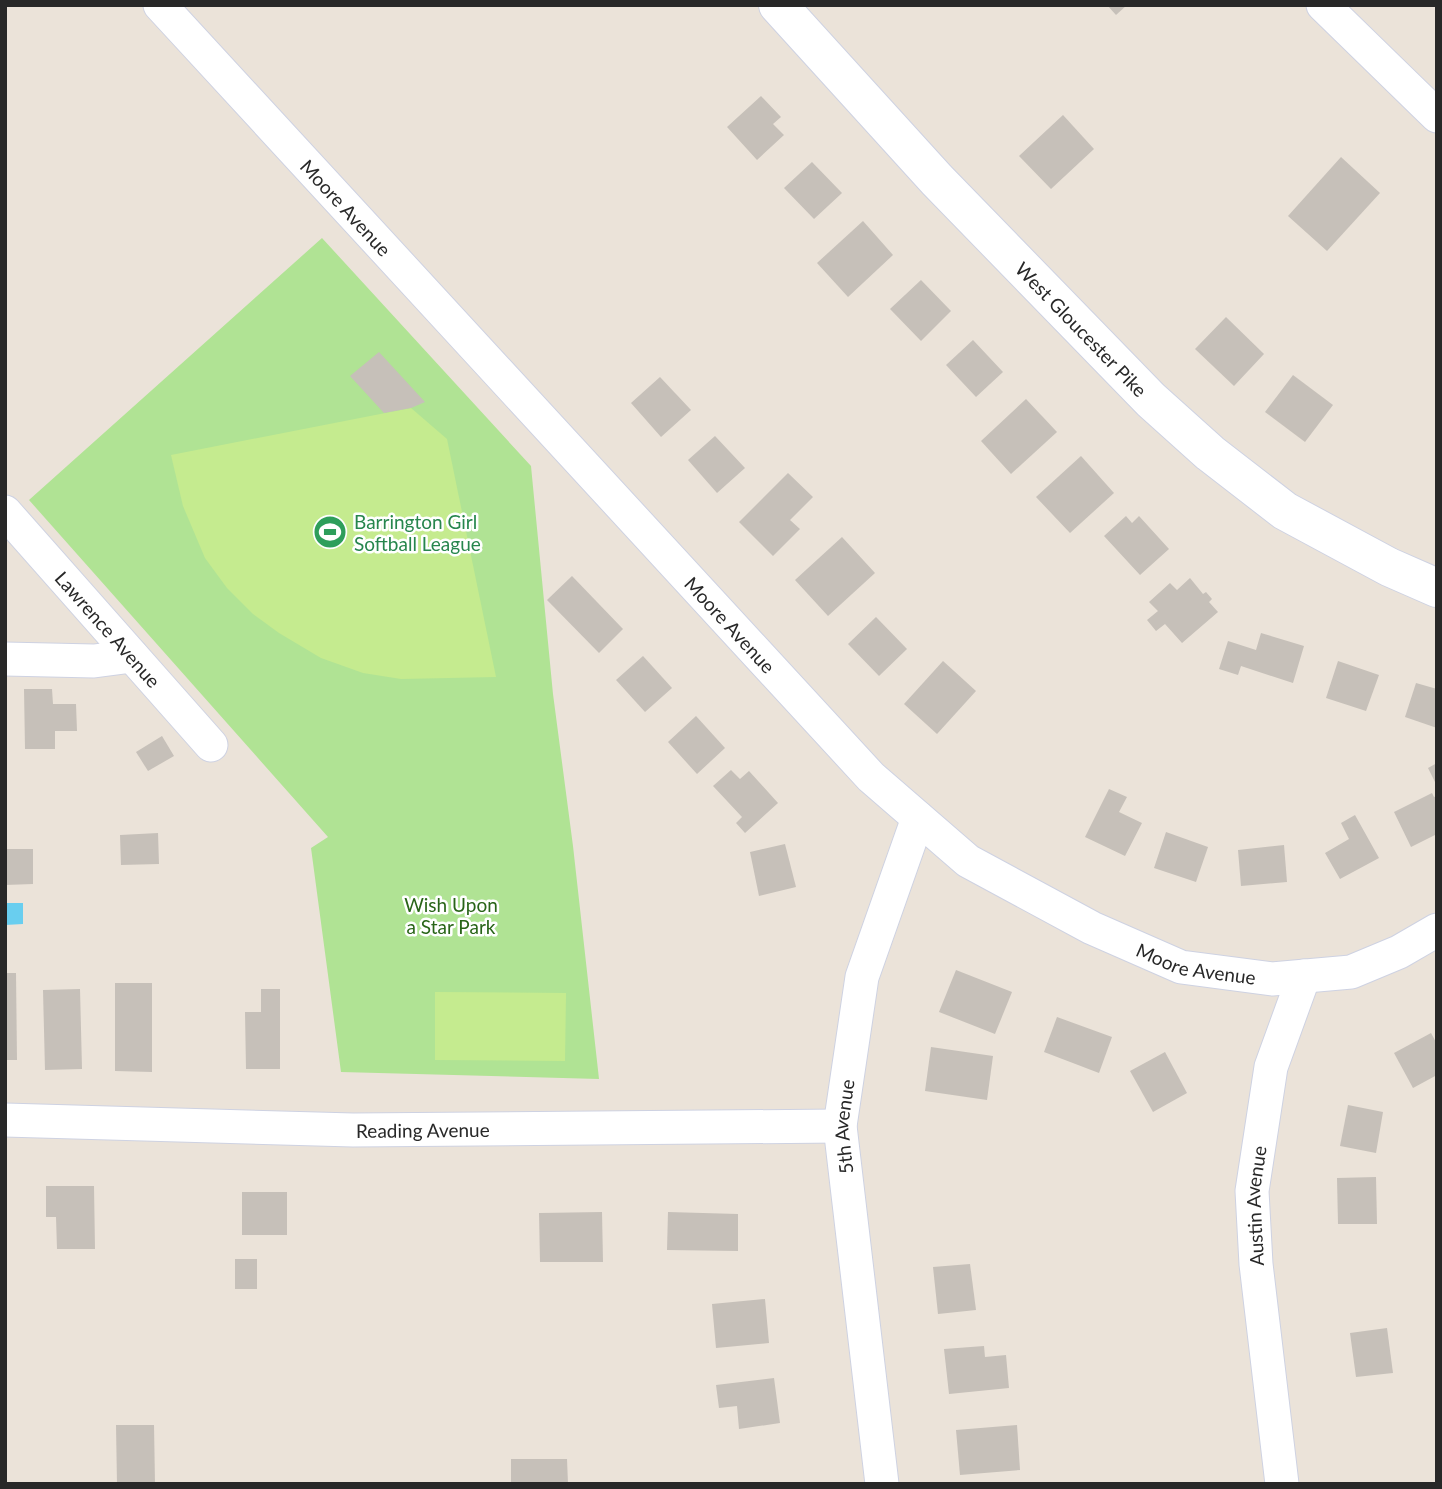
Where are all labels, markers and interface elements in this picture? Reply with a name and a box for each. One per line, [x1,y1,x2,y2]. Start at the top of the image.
street label: Moore Avenue [296,154,396,260]
street label: West Gloucester Pike [1011,257,1152,401]
place label: Barrington Girl Softball League [354,510,481,555]
sports icon: Barrington Girl Softball League [311,513,349,551]
street label: Lawrence Avenue [51,566,166,692]
street label: Moore Avenue [680,571,780,677]
park label: Wish Upon a Star Park [404,893,498,938]
street label: Moore Avenue [1133,937,1257,988]
street label: 5th Avenue [828,1077,858,1175]
street label: Reading Avenue [356,1117,490,1141]
street label: Austin Avenue [1240,1144,1270,1267]

